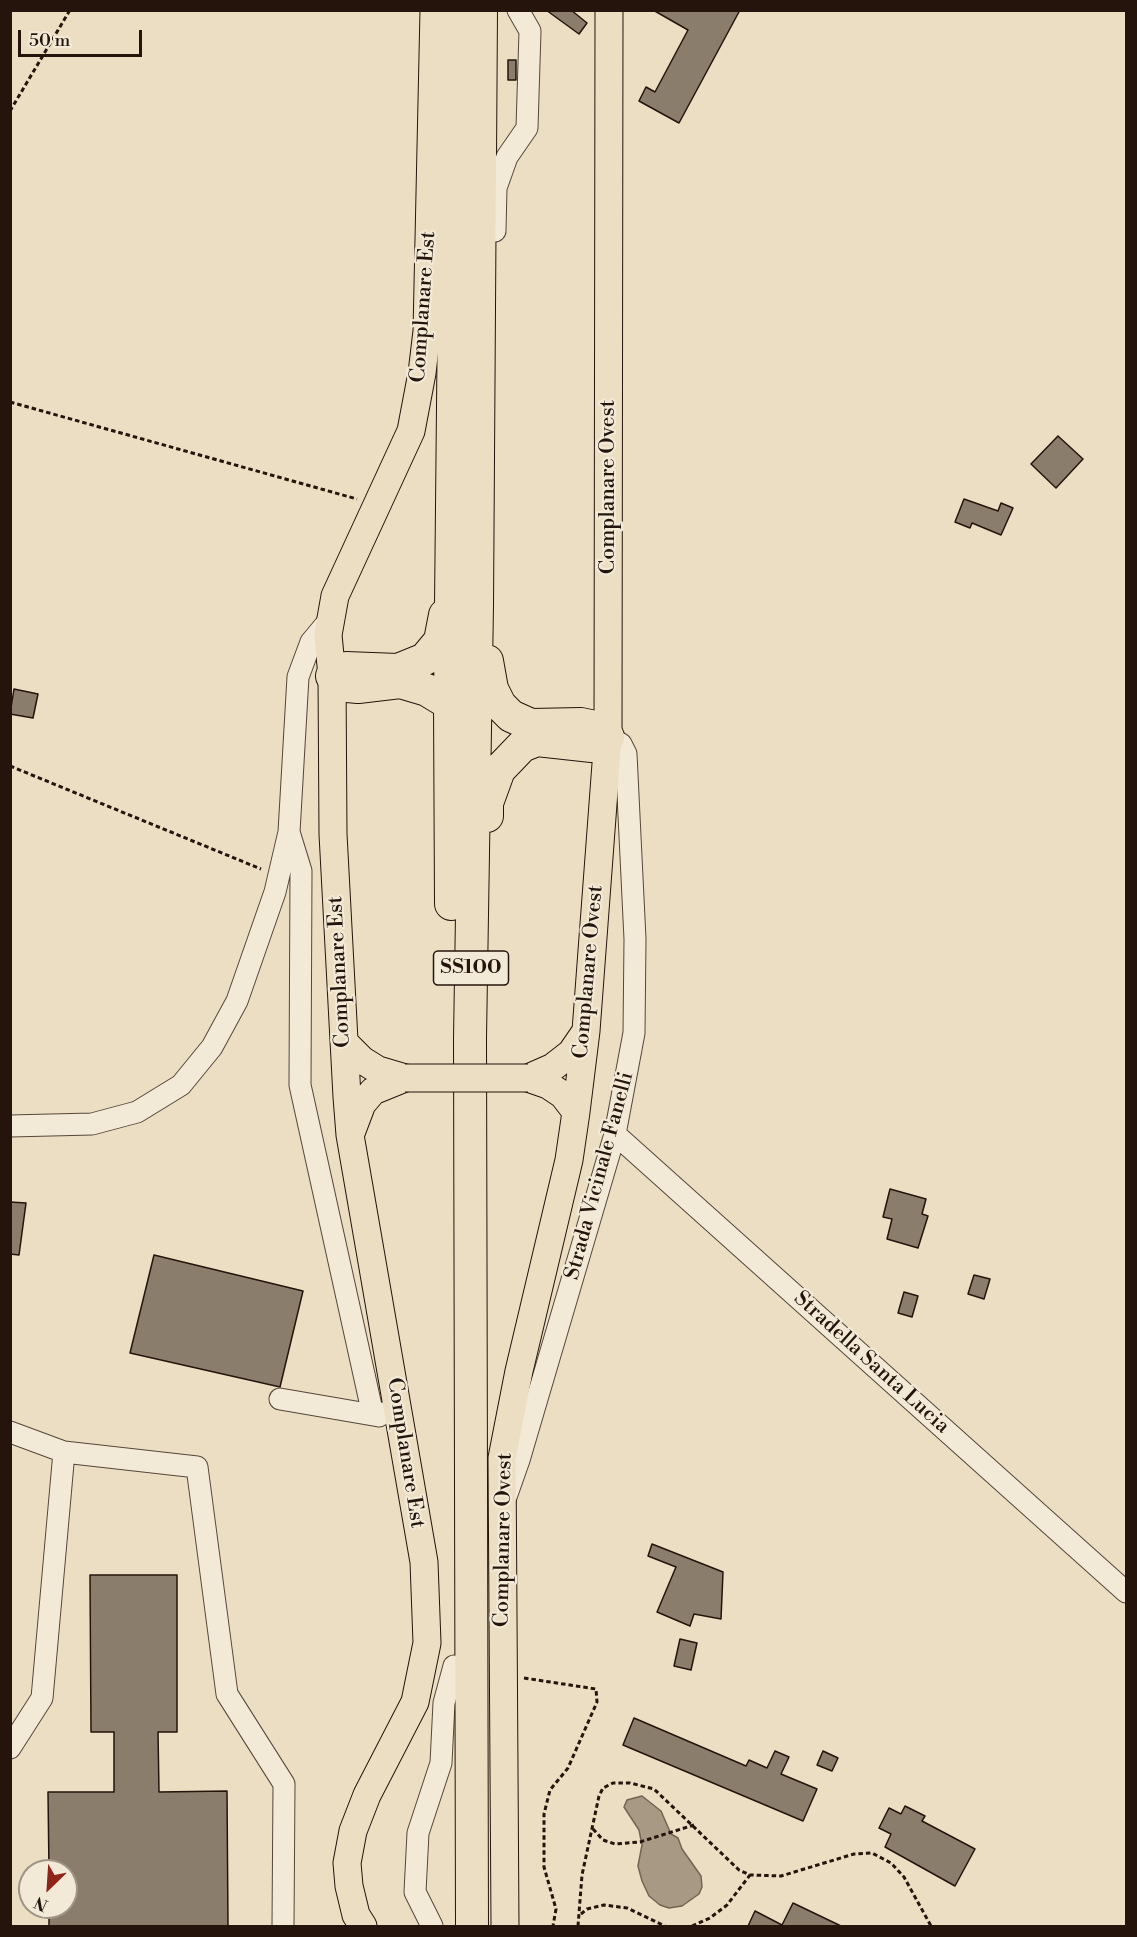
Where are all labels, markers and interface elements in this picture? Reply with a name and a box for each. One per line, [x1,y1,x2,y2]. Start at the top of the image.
scale bar [21,18,146,56]
text: 50 m [29,29,70,52]
street label: Complanare Est [406,230,442,384]
street label: Complanare Ovest [596,400,622,574]
street label: Complanare Ovest [569,884,609,1060]
street label: Complanare Est [323,896,357,1048]
road number: SS100 [434,951,508,985]
street label: Strada Vicinale Fanelli [560,1069,640,1283]
street label: Stradella Santa Lucia [788,1286,954,1440]
street label: Complanare Est [381,1376,429,1530]
street label: Complanare Ovest [490,1453,518,1627]
north arrow [18,1859,78,1919]
text: N [31,1892,51,1915]

